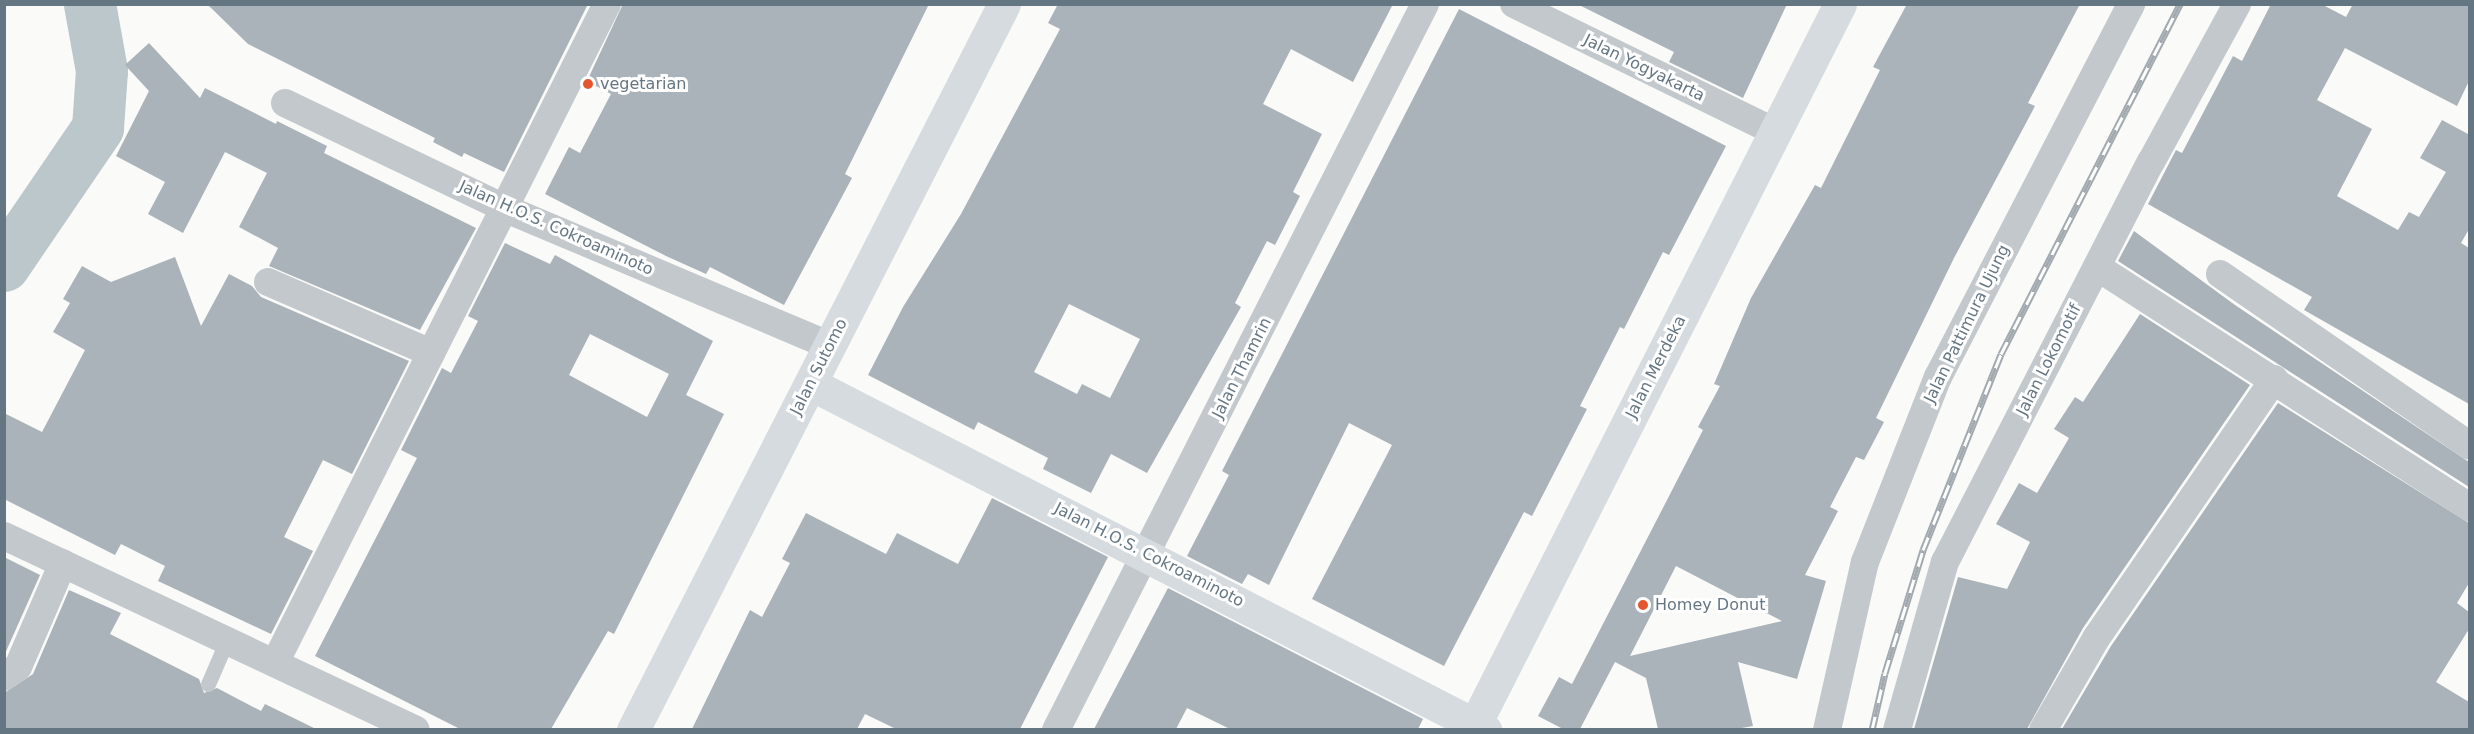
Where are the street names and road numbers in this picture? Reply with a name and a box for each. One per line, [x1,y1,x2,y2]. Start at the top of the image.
street label: Jalan Yogyakarta [1580,30,1708,106]
street label: Jalan H.O.S. Cokroaminoto [456,176,656,280]
street label: Jalan Pattimura Ujung [1920,242,2014,406]
street label: Jalan Lokomotif [2013,301,2085,419]
street label: Jalan Merdeka [1622,312,1690,422]
street label: Jalan Thamrin [1208,314,1276,422]
street label: Jalan Sutomo [786,316,852,418]
street label: Jalan H.O.S. Cokroaminoto [1051,499,1247,611]

